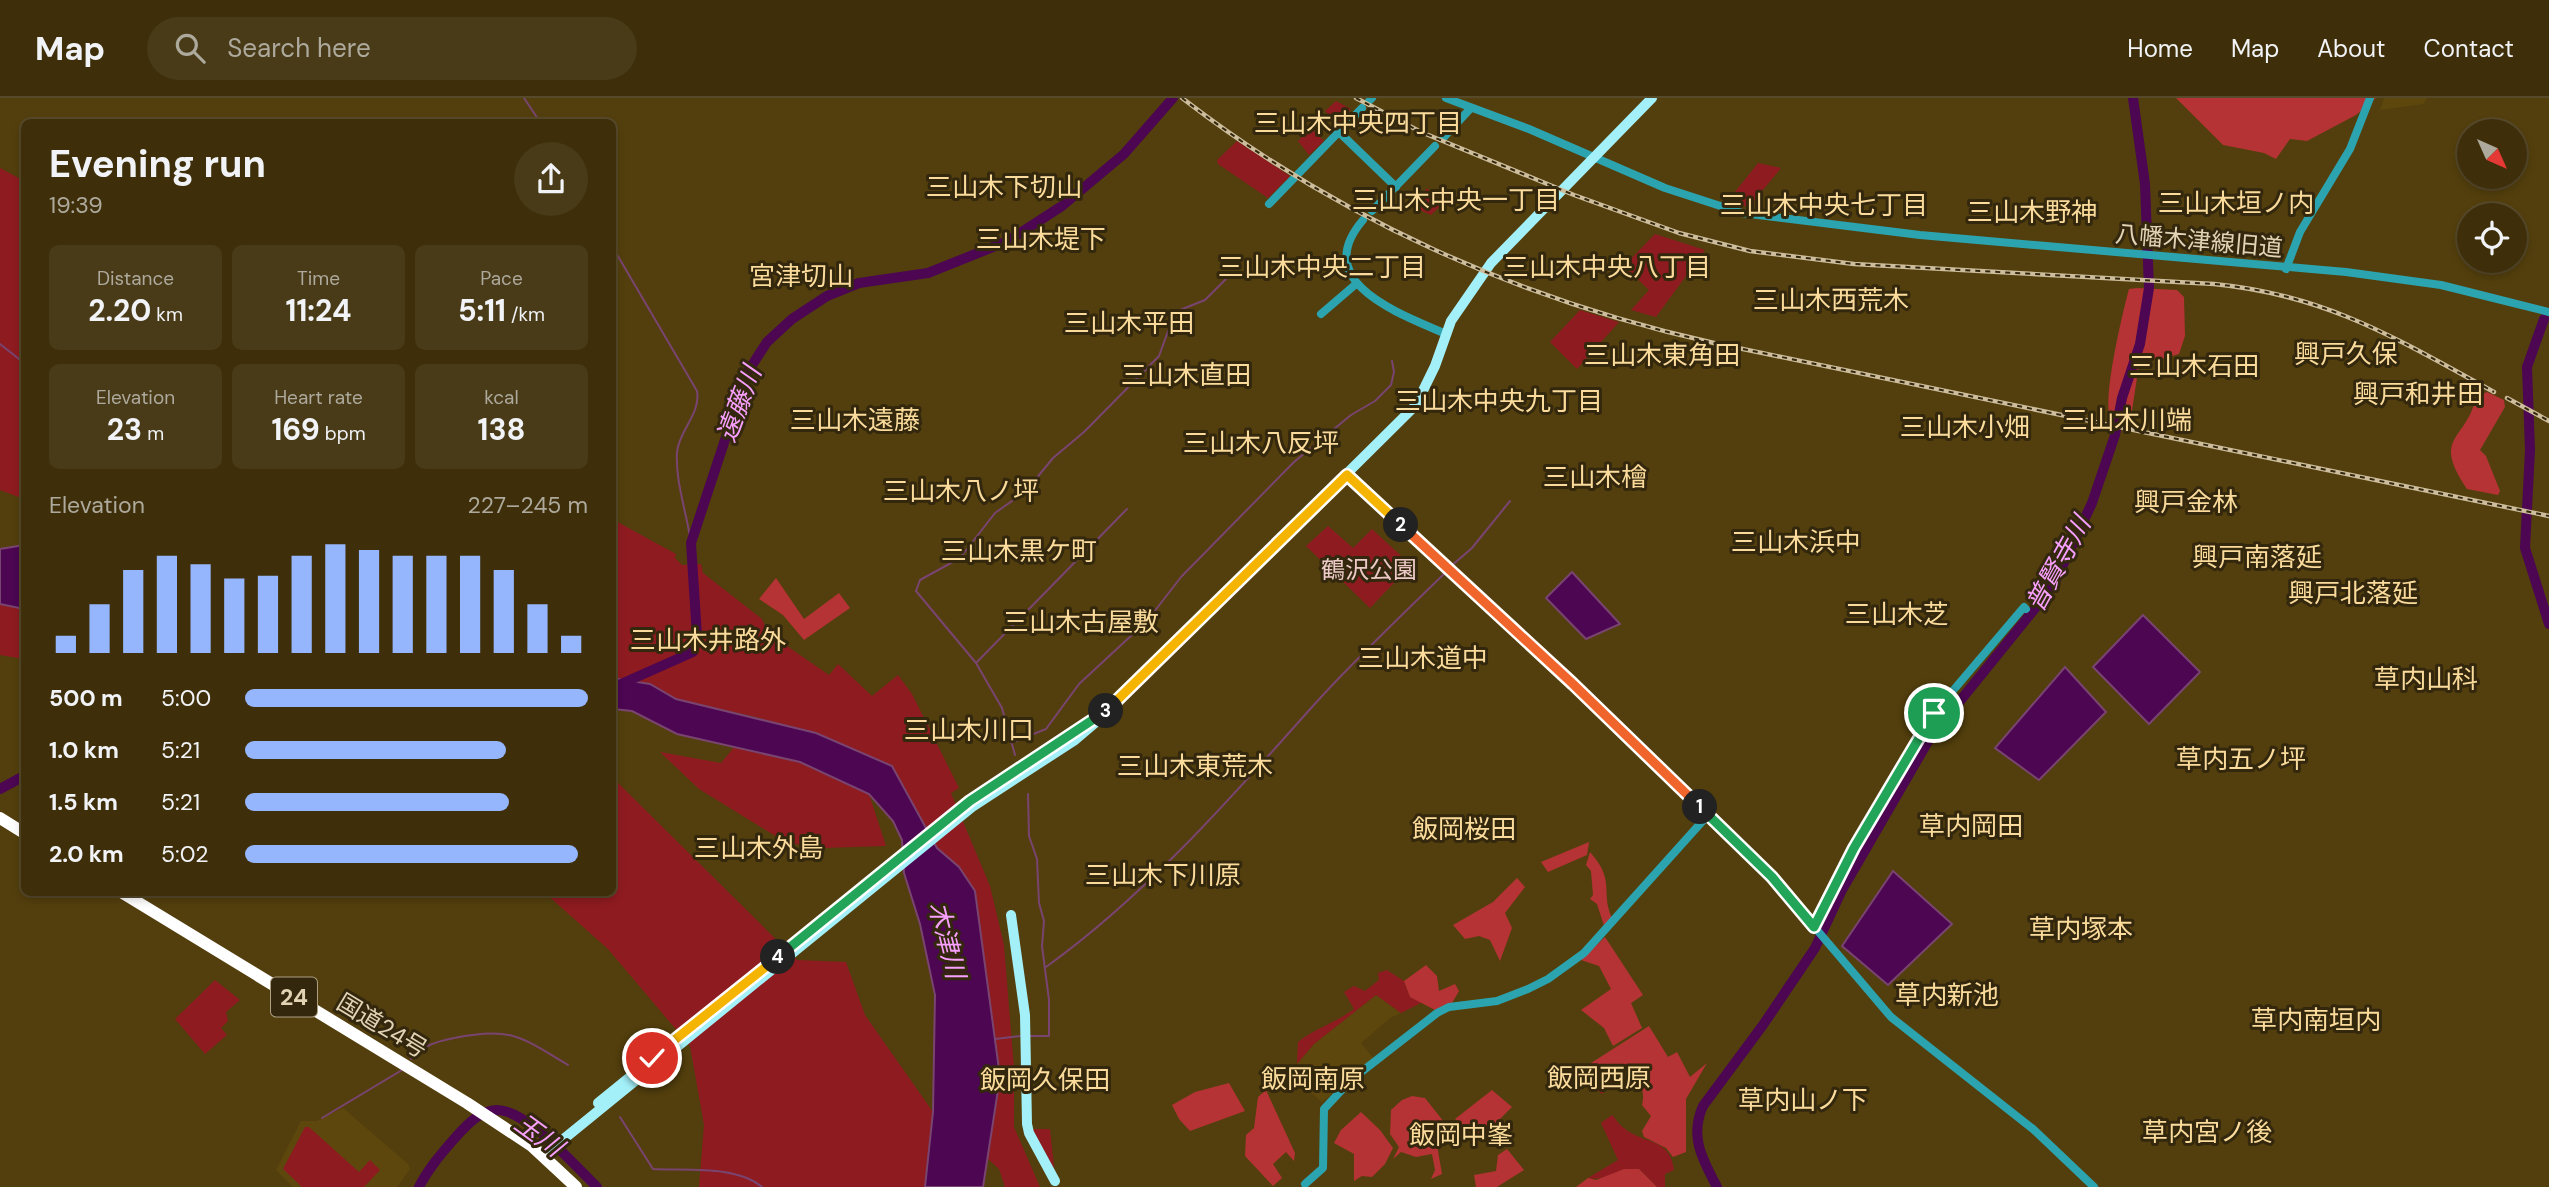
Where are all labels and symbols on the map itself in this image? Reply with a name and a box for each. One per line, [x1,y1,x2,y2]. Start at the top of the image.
district label: 三山木中央四丁目 [1254,106,1462,140]
north arrow [2457,119,2527,189]
district label: 三山木下切山 [926,170,1082,204]
district label: 三山木中央一丁目 [1352,183,1560,217]
district label: 三山木垣ノ内 [2158,186,2314,220]
district label: 三山木中央七丁目 [1720,188,1928,222]
district label: 三山木野神 [1967,195,2097,229]
street label: 八幡木津線旧道 [2114,218,2284,263]
district label: 三山木堤下 [976,222,1106,256]
district label: 三山木中央二丁目 [1218,250,1426,284]
district label: 三山木中央八丁目 [1503,250,1711,284]
district label: 宮津切山 [749,259,853,293]
district label: 三山木西荒木 [1753,283,1909,317]
district label: 三山木平田 [1064,306,1194,340]
district label: 興戸久保 [2294,337,2398,371]
district label: 三山木東角田 [1584,338,1740,372]
district label: 三山木石田 [2129,349,2259,383]
district label: 三山木直田 [1121,358,1251,392]
water label: 遠藤川 [709,359,770,447]
district label: 興戸和井田 [2353,377,2483,411]
district label: 三山木中央九丁目 [1395,384,1603,418]
district label: 三山木遠藤 [790,403,920,437]
district label: 三山木川端 [2062,403,2192,437]
district label: 三山木小畑 [1900,410,2030,444]
district label: 三山木八反坪 [1183,426,1339,460]
district label: 三山木檜 [1543,460,1647,494]
district label: 三山木八ノ坪 [883,474,1039,508]
district label: 興戸金林 [2134,485,2238,519]
pin: 2 [1384,508,1418,542]
water label: 普賢寺川 [2018,508,2100,618]
district label: 三山木浜中 [1731,525,1861,559]
district label: 三山木黒ケ町 [941,534,1097,568]
district label: 興戸南落延 [2192,540,2322,574]
park label: 鶴沢公園 [1321,554,1417,585]
district label: 興戸北落延 [2288,576,2418,610]
district label: 三山木芝 [1845,597,1949,631]
district label: 三山木古屋敷 [1003,605,1159,639]
district label: 三山木井路外 [630,623,786,657]
district label: 三山木道中 [1358,641,1488,675]
district label: 草内山科 [2374,662,2478,696]
pin [1904,683,1964,743]
pin: 3 [1088,694,1124,728]
district label: 三山木川口 [904,713,1034,747]
district label: 草内五ノ坪 [2176,742,2306,776]
district label: 三山木東荒木 [1117,749,1273,783]
pin: 1 [1682,790,1718,824]
district label: 草内岡田 [1919,809,2023,843]
district label: 飯岡桜田 [1412,812,1516,846]
district label: 三山木外島 [694,831,824,865]
district label: 三山木下川原 [1085,858,1241,892]
water label: 木津川 [921,898,974,985]
district label: 草内塚本 [2029,912,2133,946]
pin: 4 [760,940,796,974]
road number: 24 [271,977,317,1016]
district label: 草内新池 [1895,978,1999,1012]
street label: 国道24号 [331,987,433,1065]
district label: 草内南垣内 [2251,1003,2381,1037]
pin [622,1028,682,1088]
district label: 飯岡西原 [1547,1061,1651,1095]
district label: 飯岡南原 [1261,1062,1365,1096]
district label: 飯岡久保田 [980,1063,1110,1097]
district label: 草内山ノ下 [1738,1083,1868,1117]
water label: 玉川 [508,1106,572,1166]
district label: 草内宮ノ後 [2142,1115,2272,1149]
district label: 飯岡中峯 [1409,1118,1513,1152]

